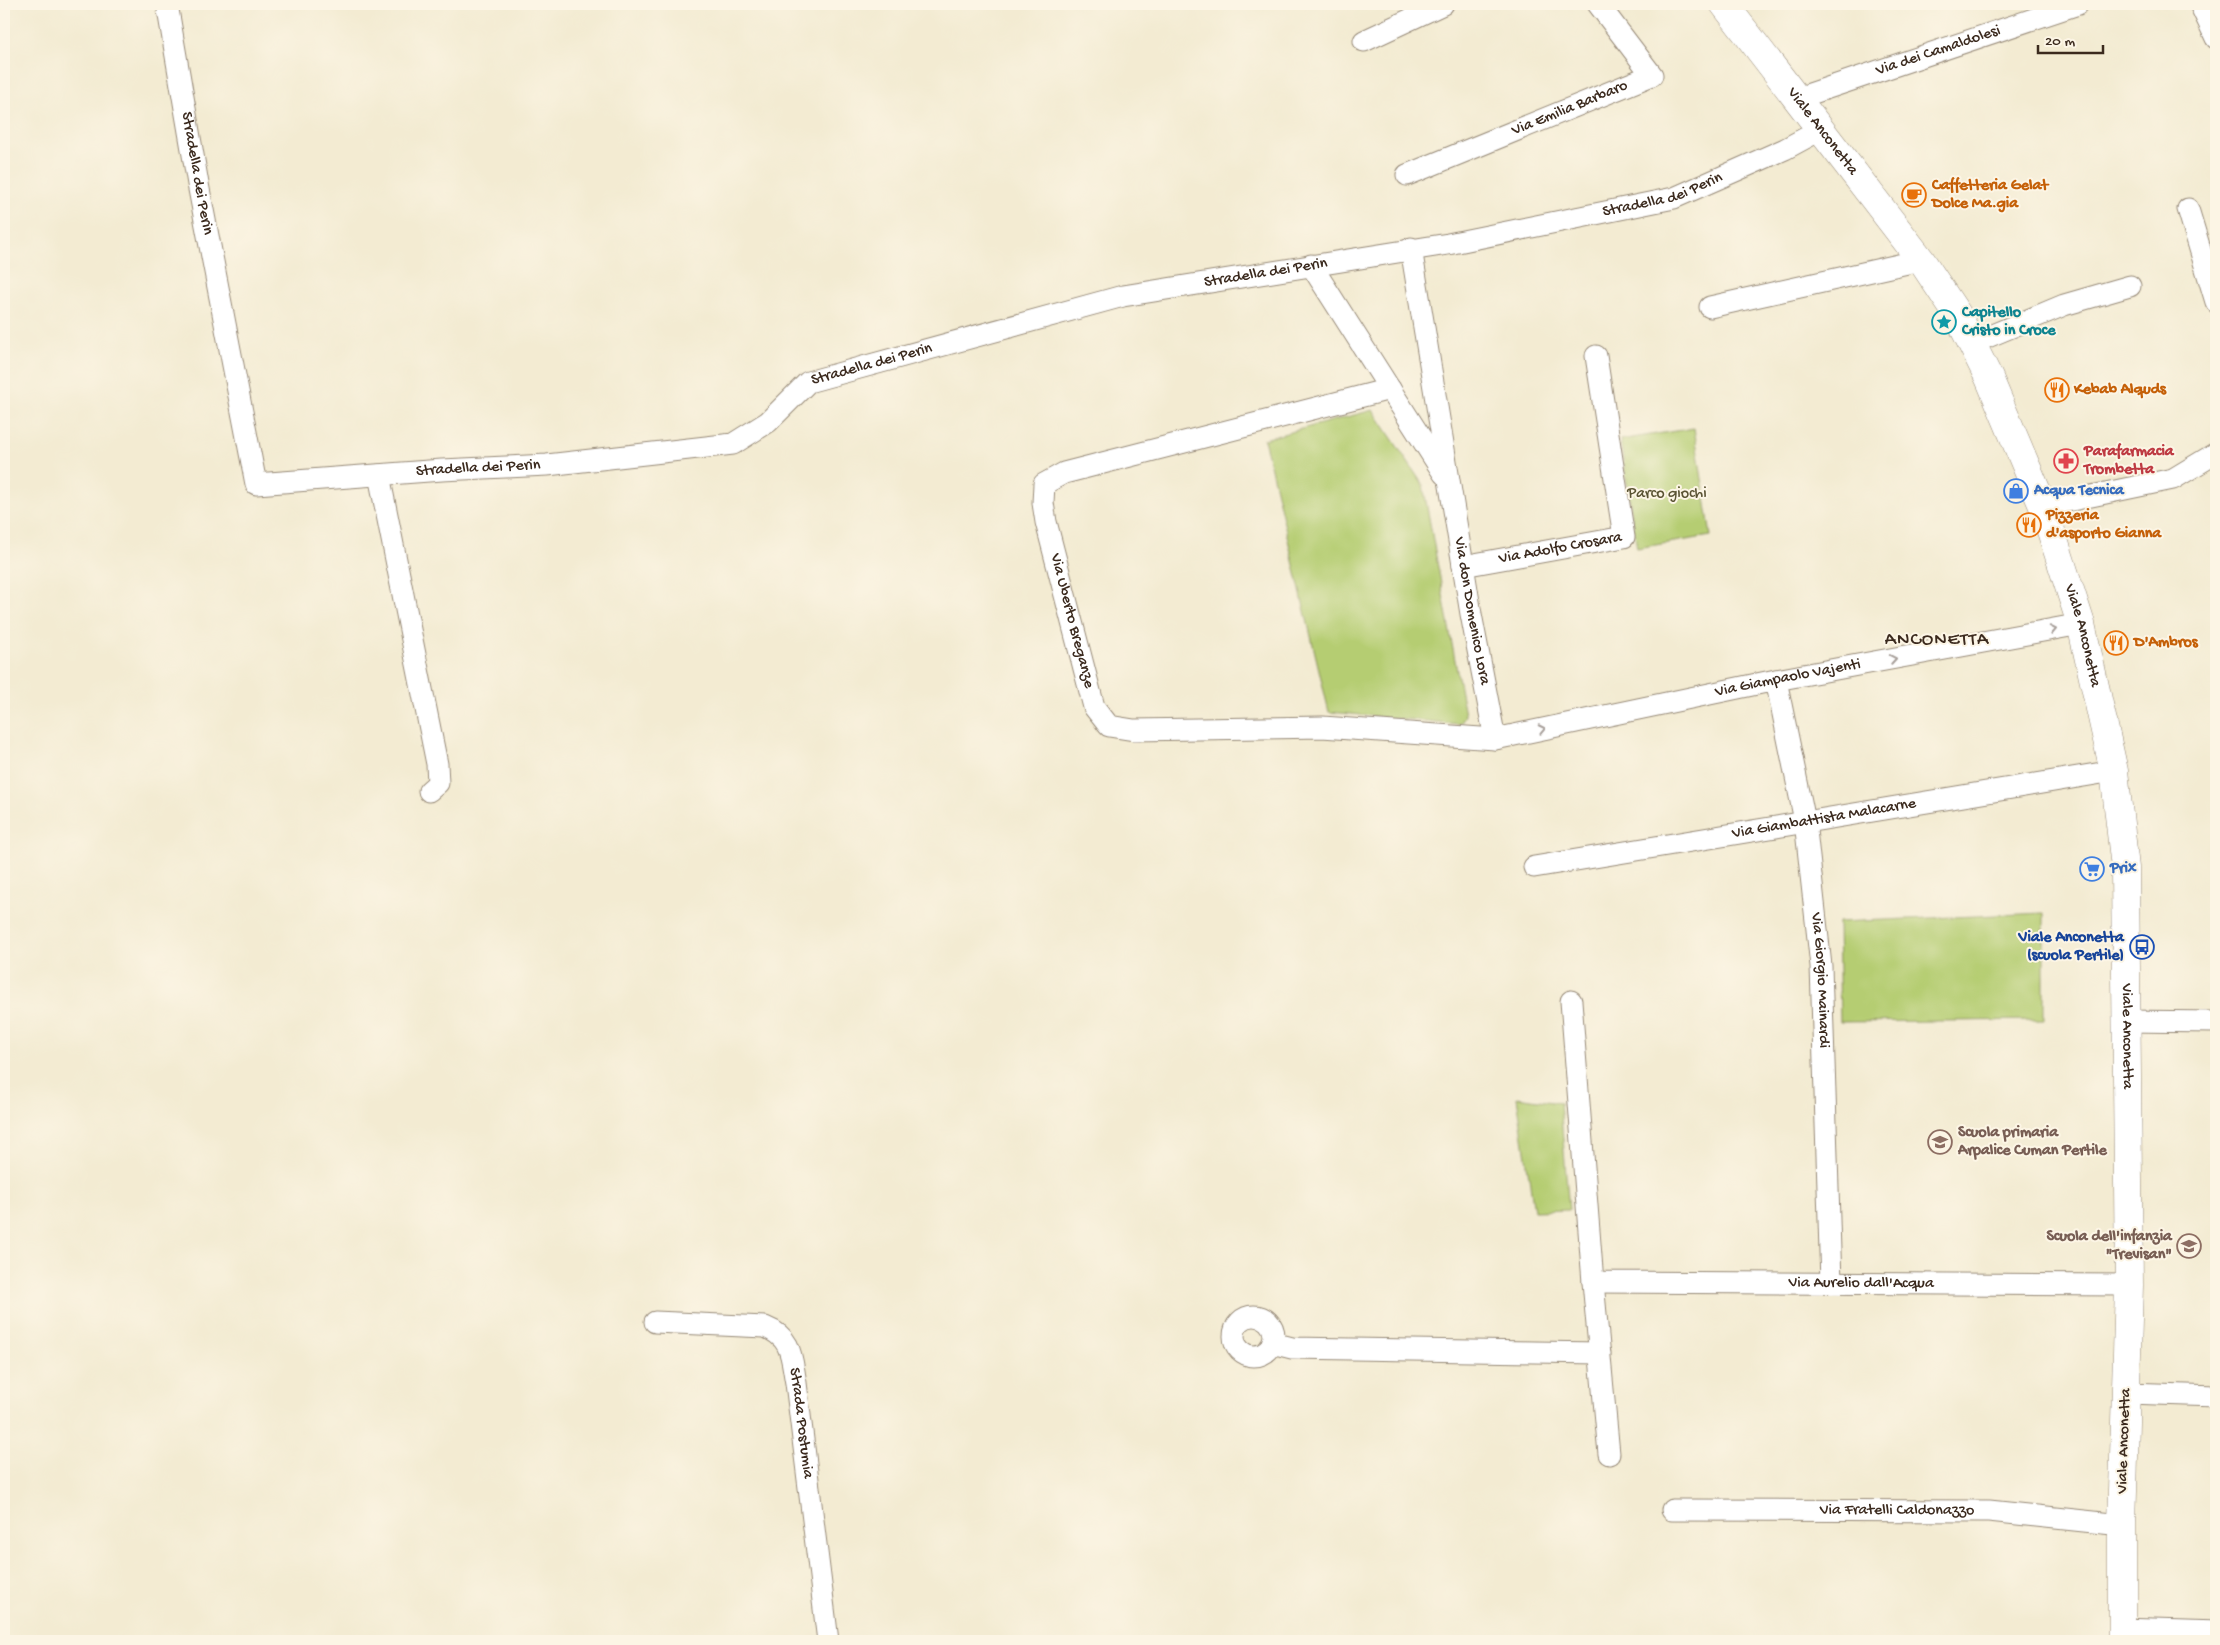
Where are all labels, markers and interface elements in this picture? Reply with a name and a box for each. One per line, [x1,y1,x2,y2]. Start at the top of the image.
street label: Via dei Camaldolesi [1873,21,2003,81]
scale bar [2038,22,2102,54]
text: 20 m [2045,33,2075,51]
street label: Via Emilia Barbaro [1508,76,1631,141]
street label: Viale Anconetta [1782,83,1863,180]
street label: Stradella dei Perin [176,110,217,237]
street label: Stradella dei Perin [1601,168,1726,222]
place label: Caffetteria Gelat Dolce Ma.gia [1930,176,2049,214]
cafe icon: Caffetteria Gelat Dolce Ma.gia [1901,182,1927,208]
street label: Stradella dei Perin [1203,254,1329,292]
place label: Capitello Cristo in Croce [1961,304,2056,341]
place icon: Capitello Cristo in Croce [1931,309,1957,335]
street label: Stradella dei Perin [809,339,935,390]
restaurant icon: Kebab Alquds [2044,377,2070,403]
place label: Kebab Alquds [2073,381,2167,400]
place label: Parafarmacia Trombetta [2082,442,2175,480]
pharmacy icon: Parafarmacia Trombetta [2053,448,2079,474]
street label: Stradella dei Perin [415,456,541,481]
shop icon: Acqua Tecnica [2003,478,2029,504]
place label: Acqua Tecnica [2033,482,2125,501]
park label: Parco giochi [1626,485,1707,504]
place label: Pizzeria d'asporto Gianna [2045,507,2162,544]
restaurant icon: Pizzeria d'asporto Gianna [2016,512,2042,538]
street label: Via Adolfo Crosara [1496,528,1625,569]
street label: Via don Domenico Lora [1449,535,1494,688]
street label: Via Uberto Breganze [1045,551,1098,691]
street label: Viale Anconetta [2059,581,2105,690]
one-way arrow [2049,626,2058,636]
district label: ANCONETTA [1885,629,1990,652]
restaurant icon: D'Ambros [2103,630,2129,656]
place label: D'Ambros [2132,634,2199,653]
street label: Via Giampaolo Vajenti [1712,655,1862,702]
one-way arrow [1889,655,1898,665]
one-way arrow [1538,725,1547,735]
street label: Via Giambattista Malacarne [1730,794,1918,844]
supermarket icon: Prix [2079,856,2105,882]
place label: Prix [2109,860,2137,879]
street label: Via Giorgio Mainardi [1806,911,1833,1048]
place label: Viale Anconetta (scuola Pertile) [2018,929,2125,966]
bus stop icon: Viale Anconetta (scuola Pertile) [2129,934,2155,960]
street label: Viale Anconetta [2117,983,2137,1090]
place label: Scuola primaria Arpalice Cuman Pertile [1957,1124,2107,1161]
school or university icon: Scuola primaria Arpalice Cuman Pertile [1927,1129,1953,1155]
place label: Scuola dell'infanzia "Trevisan" [2047,1227,2173,1265]
school or university icon: Scuola dell'infanzia "Trevisan" [2176,1233,2202,1259]
street label: Via Aurelio dall'Acqua [1787,1274,1935,1293]
street label: Strada Postumia [784,1366,817,1481]
street label: Viale Anconetta [2114,1387,2136,1495]
street label: Via Fratelli Caldonazzo [1819,1501,1974,1520]

